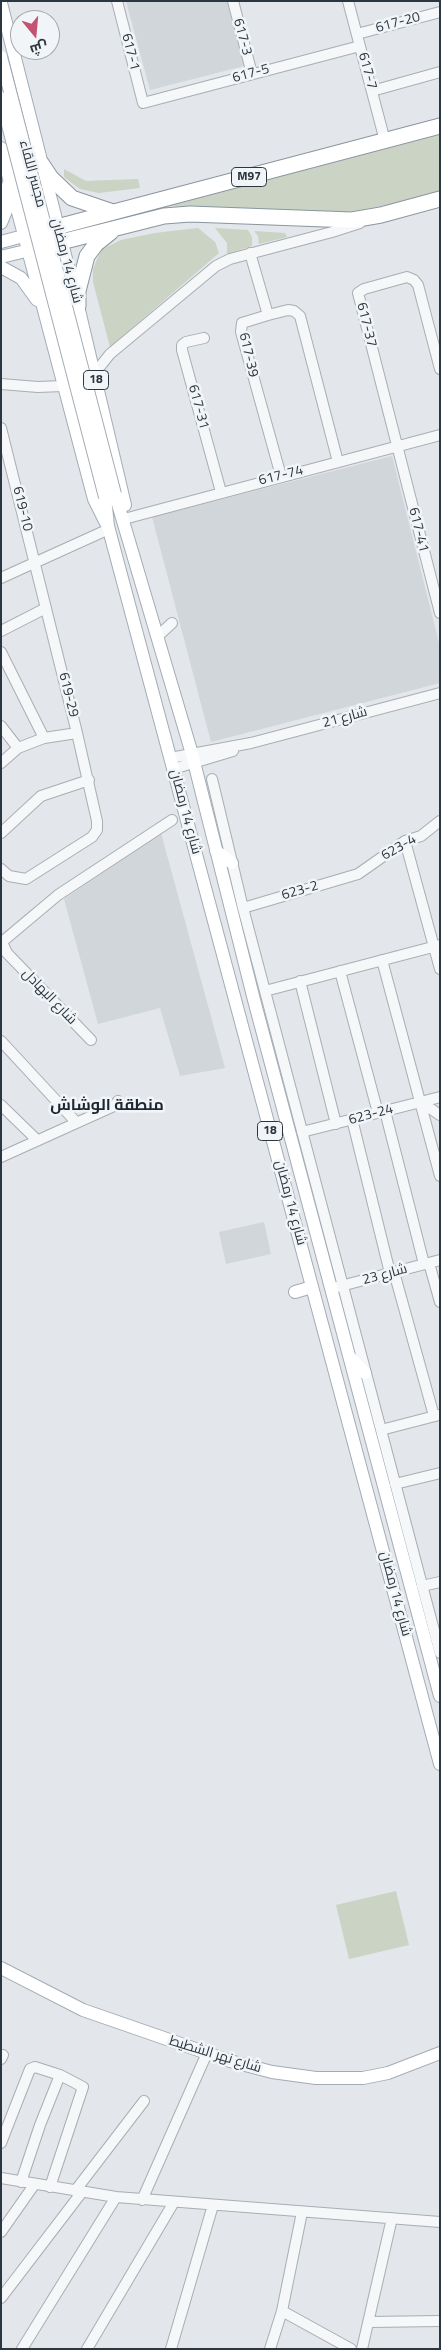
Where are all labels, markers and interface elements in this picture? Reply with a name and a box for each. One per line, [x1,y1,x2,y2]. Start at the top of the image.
street label: 617-20 [374,9,422,37]
north arrow [10,10,60,60]
street label: 617-3 [229,17,255,57]
street label: 617-1 [117,32,143,72]
text: ش [28,36,51,62]
street label: 617-7 [354,51,380,91]
street label: 617-5 [231,61,271,87]
street label: مجسر اللقاء [15,138,49,210]
road number: M97 [232,168,266,186]
street label: شارع 14 رمضان [47,217,85,305]
street label: 617-37 [352,301,380,349]
street label: 617-39 [235,331,261,379]
road number: 18 [84,370,108,390]
street label: 617-31 [184,383,212,431]
street label: 617-74 [257,462,305,490]
street label: 619-10 [8,485,36,533]
street label: 617-41 [404,506,432,554]
street label: 619-29 [54,671,82,719]
street label: شارع 21 [321,704,369,732]
street label: شارع 14 رمضان [166,768,204,856]
street label: 623-4 [379,831,419,865]
street label: 623-2 [280,878,320,904]
street label: شارع البهادل [18,965,80,1029]
district label: منطقة الوشاش [50,1096,164,1116]
street label: 623-24 [347,1101,395,1129]
road number: 18 [258,1122,282,1140]
street label: شارع 14 رمضان [271,1159,309,1247]
street label: شارع 23 [361,1261,409,1289]
street label: شارع 14 رمضان [376,1550,414,1638]
street label: شارع نهر الشطيط [167,2033,263,2077]

